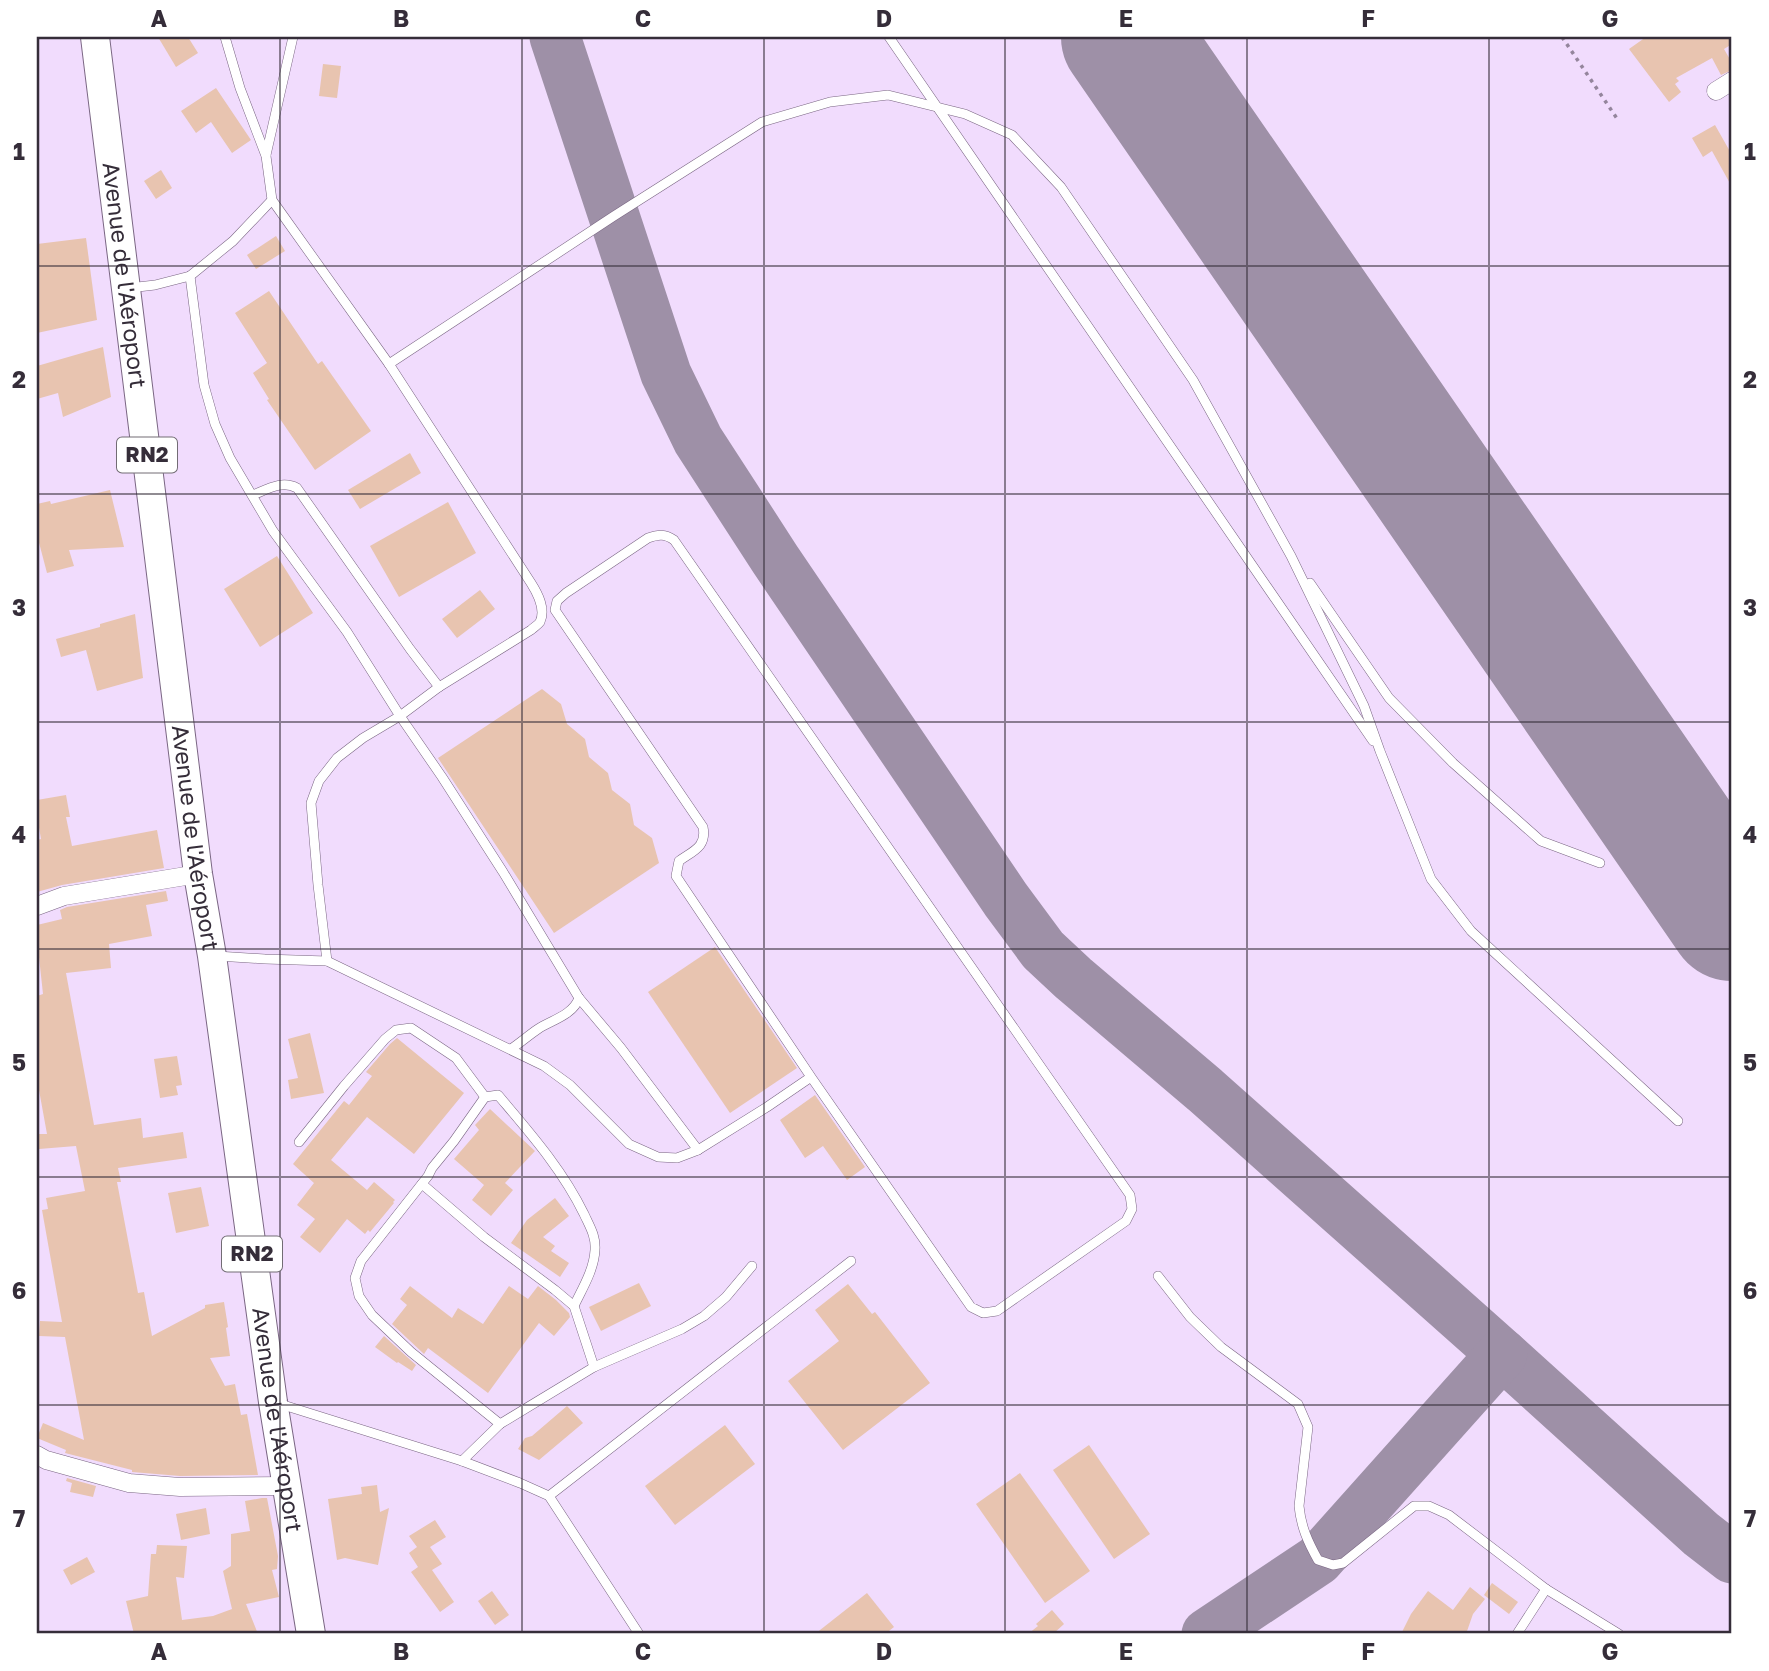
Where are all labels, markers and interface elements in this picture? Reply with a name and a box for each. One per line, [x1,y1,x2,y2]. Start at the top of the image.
text: A [151,4,168,32]
text: B [393,4,409,32]
text: C [635,4,651,32]
text: D [876,4,892,32]
text: E [1119,4,1133,32]
text: F [1361,4,1375,32]
text: G [1602,4,1618,32]
text: 1 [13,137,25,165]
text: 1 [1744,137,1756,165]
street label: Avenue de l'Aéroport [98,160,153,390]
text: 2 [12,365,26,393]
text: 2 [1743,365,1757,393]
road number: RN2 [117,438,177,472]
text: 3 [12,593,26,621]
text: 3 [1743,593,1757,621]
street label: Avenue de l'Aéroport [167,723,226,953]
text: 4 [12,820,26,848]
text: 4 [1743,820,1757,848]
text: 5 [12,1048,26,1076]
text: 5 [1743,1048,1757,1076]
road number: RN2 [222,1236,282,1272]
text: 6 [12,1276,26,1304]
text: 6 [1743,1276,1757,1304]
street label: Avenue de l'Aéroport [247,1305,309,1535]
text: 7 [13,1504,25,1532]
text: 7 [1744,1504,1756,1532]
text: A [151,1637,168,1665]
text: B [393,1637,409,1665]
text: C [635,1637,651,1665]
text: D [876,1637,892,1665]
text: E [1119,1637,1133,1665]
text: F [1361,1637,1375,1665]
text: G [1602,1637,1618,1665]

